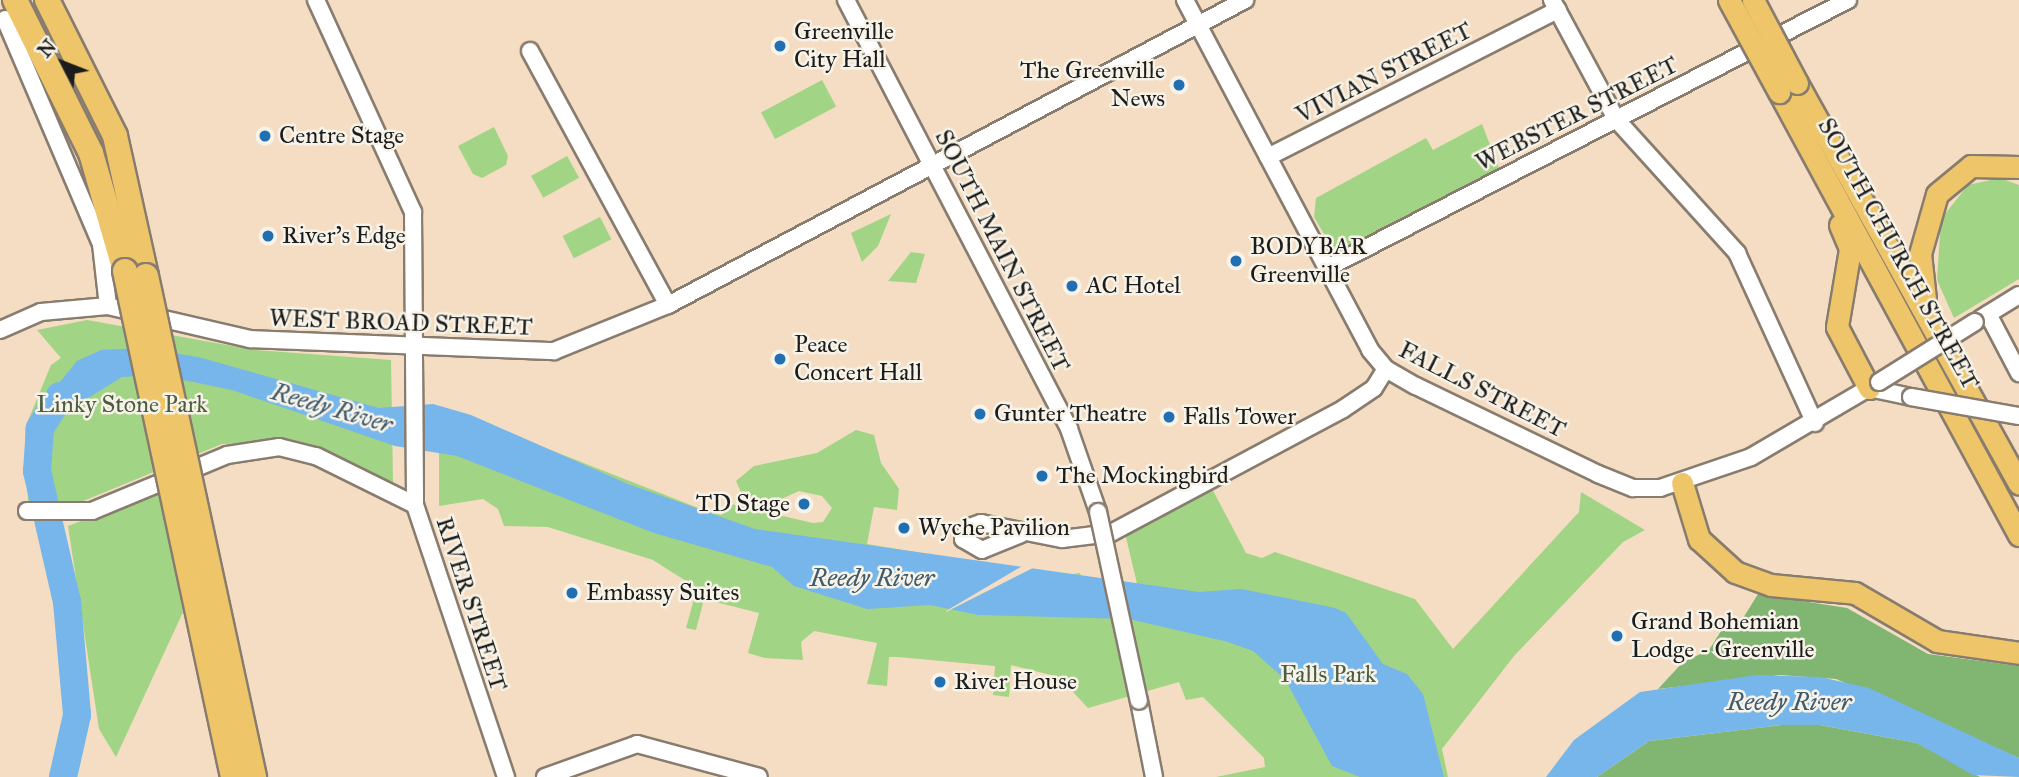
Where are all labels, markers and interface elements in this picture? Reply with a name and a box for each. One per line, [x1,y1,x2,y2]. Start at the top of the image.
street label: VIVIAN STREET [1291,16,1477,130]
place label: Greenville City Hall [794,18,894,74]
north arrow [28,28,98,98]
text: N [33,35,61,62]
marker: Greenville City Hall [772,38,788,54]
street label: WEBSTER STREET [1471,50,1683,178]
place label: The Greenville News [1020,57,1165,113]
marker: The Greenville News [1171,77,1187,93]
street label: SOUTH CHURCH STREET [1811,113,1985,395]
place label: Centre Stage [279,122,404,150]
street label: SOUTH MAIN STREET [928,125,1076,377]
marker: Centre Stage [257,128,273,144]
place label: River's Edge [282,222,406,250]
marker: River's Edge [260,228,276,244]
place label: BODYBAR Greenville [1250,233,1367,289]
marker: BODYBAR Greenville [1228,253,1244,269]
place label: AC Hotel [1086,272,1181,300]
marker: AC Hotel [1064,278,1080,294]
street label: WEST BROAD STREET [269,304,533,342]
place label: Peace Concert Hall [794,331,922,387]
street label: FALLS STREET [1394,336,1570,444]
marker: Peace Concert Hall [772,351,788,367]
water label: Reedy River [268,376,396,440]
park label: Linky Stone Park [36,391,207,419]
place label: Gunter Theatre [994,400,1147,428]
place label: Falls Tower [1183,403,1296,431]
marker: Gunter Theatre [972,406,988,422]
marker: Falls Tower [1161,409,1177,425]
place label: The Mockingbird [1056,462,1229,490]
marker: The Mockingbird [1034,468,1050,484]
place label: TD Stage [696,490,790,518]
marker: TD Stage [796,496,812,512]
street label: RIVER STREET [429,513,513,695]
place label: Wyche Pavilion [918,514,1070,542]
marker: Wyche Pavilion [896,520,912,536]
water label: Reedy River [810,562,934,594]
place label: Embassy Suites [586,579,739,607]
marker: Embassy Suites [564,585,580,601]
place label: Grand Bohemian Lodge - Greenville [1631,608,1815,664]
marker: Grand Bohemian Lodge - Greenville [1609,628,1625,644]
park label: Falls Park [1280,661,1376,689]
place label: River House [954,668,1077,696]
marker: River House [932,674,948,690]
water label: Reedy River [1727,686,1851,718]

